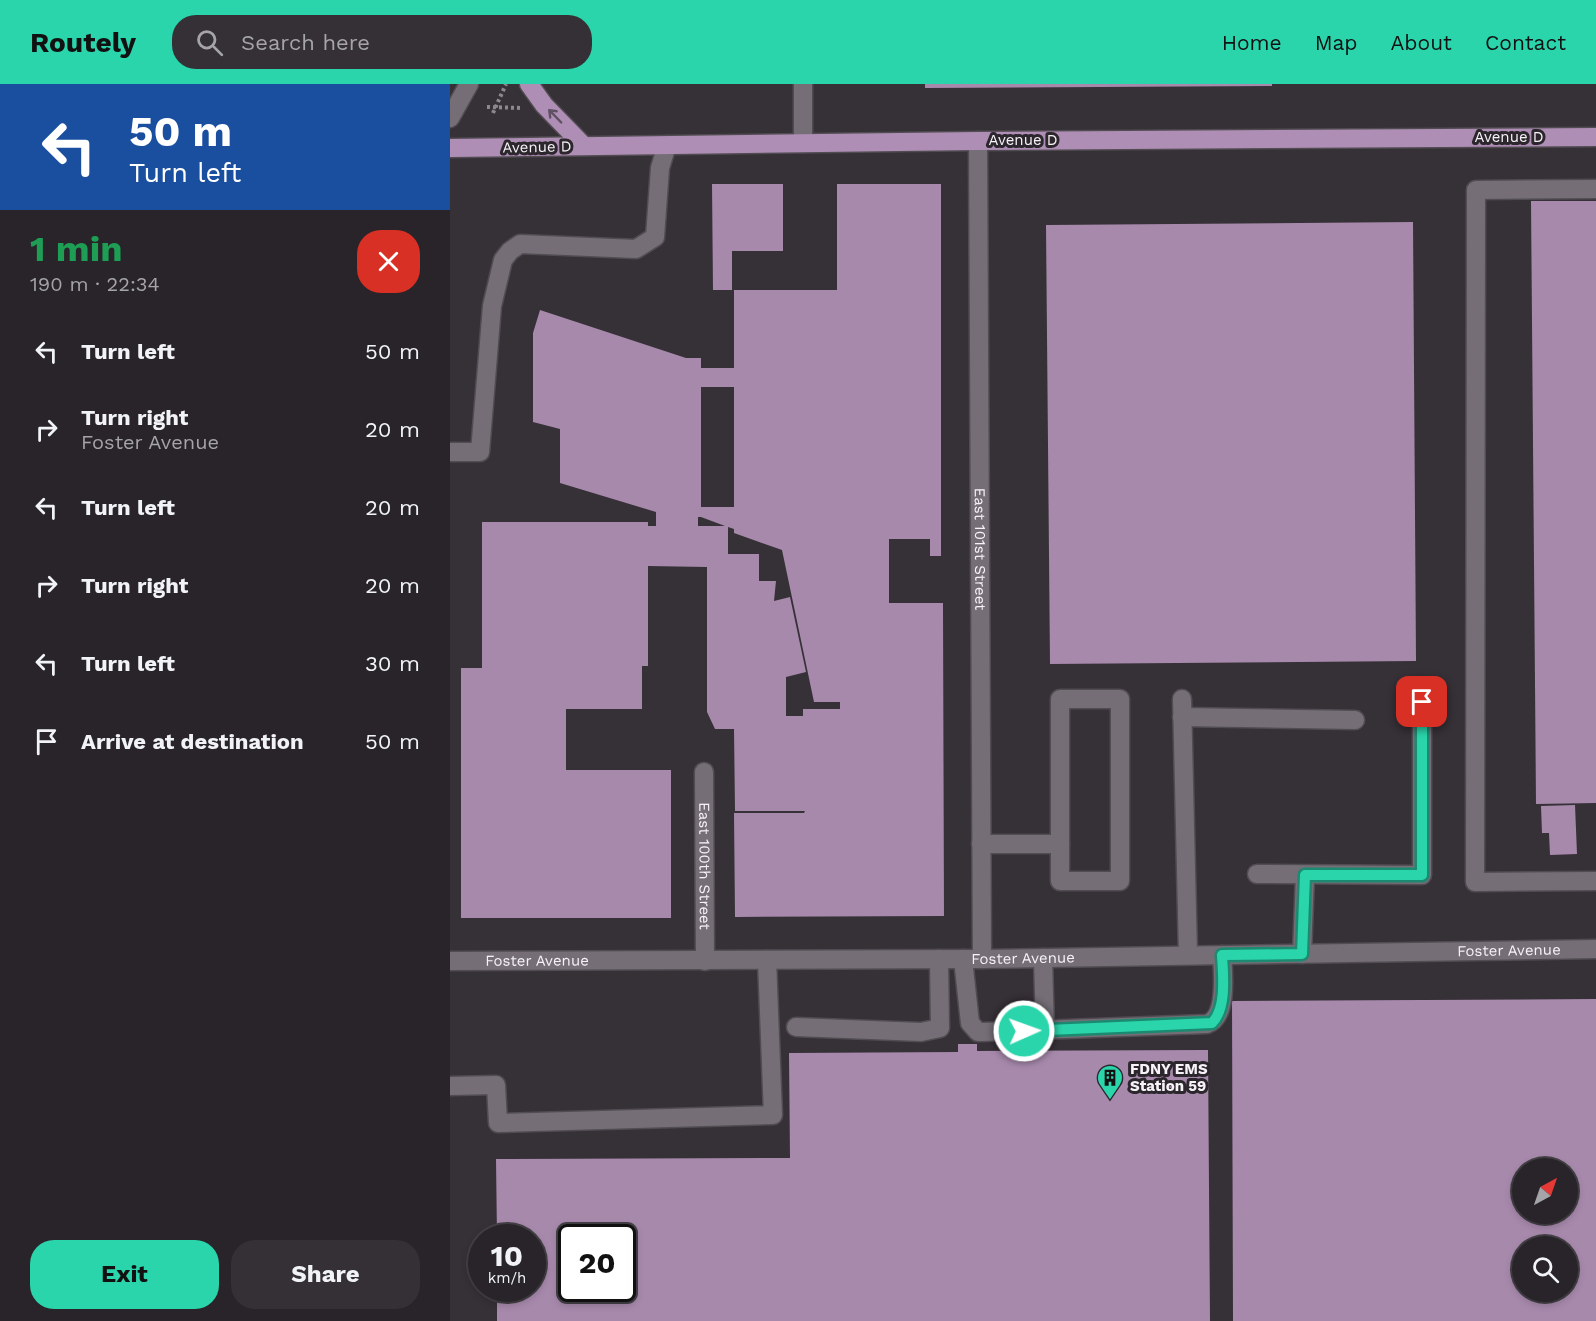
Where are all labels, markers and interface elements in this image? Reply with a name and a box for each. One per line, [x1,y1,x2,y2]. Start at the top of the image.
search box [172,15,592,69]
text: Routely [30,26,136,59]
icon: search [193,26,226,59]
text: Search here [241,30,370,55]
text: Home [1222,30,1282,55]
text: Map [1315,30,1358,55]
text: About [1391,30,1452,55]
text: Contact [1485,30,1566,55]
text: 50 m [129,107,232,156]
icon: left [30,108,108,186]
one-way arrow [548,109,563,124]
street label: Avenue D [1475,128,1544,146]
street label: Avenue D [989,131,1058,149]
street label: Avenue D [502,137,572,157]
text: Turn left [129,157,241,189]
text: 1 min [30,228,122,270]
button: close [357,230,420,293]
text: 190 m · 22:34 [30,272,160,296]
icon: left [30,335,63,368]
text: Turn left [81,339,175,364]
text: 50 m [365,339,420,364]
text: Turn right [81,405,188,430]
icon: right [30,413,63,446]
text: 20 m [365,417,420,442]
text: Foster Avenue [81,430,219,454]
street label: East 101st Street [971,488,989,611]
icon: left [30,491,63,524]
text: Turn left [81,495,175,520]
text: 20 m [365,495,420,520]
icon: right [30,569,63,602]
text: Turn right [81,573,188,598]
text: 20 m [365,573,420,598]
icon: left [30,647,63,680]
text: Turn left [81,651,175,676]
text: 30 m [365,651,420,676]
pin [1396,676,1447,727]
icon: arrive [1405,685,1438,718]
icon: arrive [30,725,63,758]
text: Arrive at destination [81,729,304,754]
text: 50 m [365,729,420,754]
street label: East 100th Street [695,802,714,931]
street label: Foster Avenue [1457,941,1561,960]
street label: Foster Avenue [971,948,1075,968]
street label: Foster Avenue [485,951,589,970]
position arrow [992,999,1056,1063]
place label: FDNY EMS Station 59 [1130,1060,1208,1095]
building icon: FDNY EMS Station 59 [1095,1063,1125,1101]
north arrow [1512,1158,1578,1224]
map controls [1512,1158,1578,1302]
speed limit sign: 20 [558,1224,636,1302]
button: search [1512,1236,1578,1302]
text: 10 [491,1238,523,1273]
button: Exit [30,1240,219,1309]
button: Share [231,1240,420,1309]
text: km/h [488,1269,526,1287]

